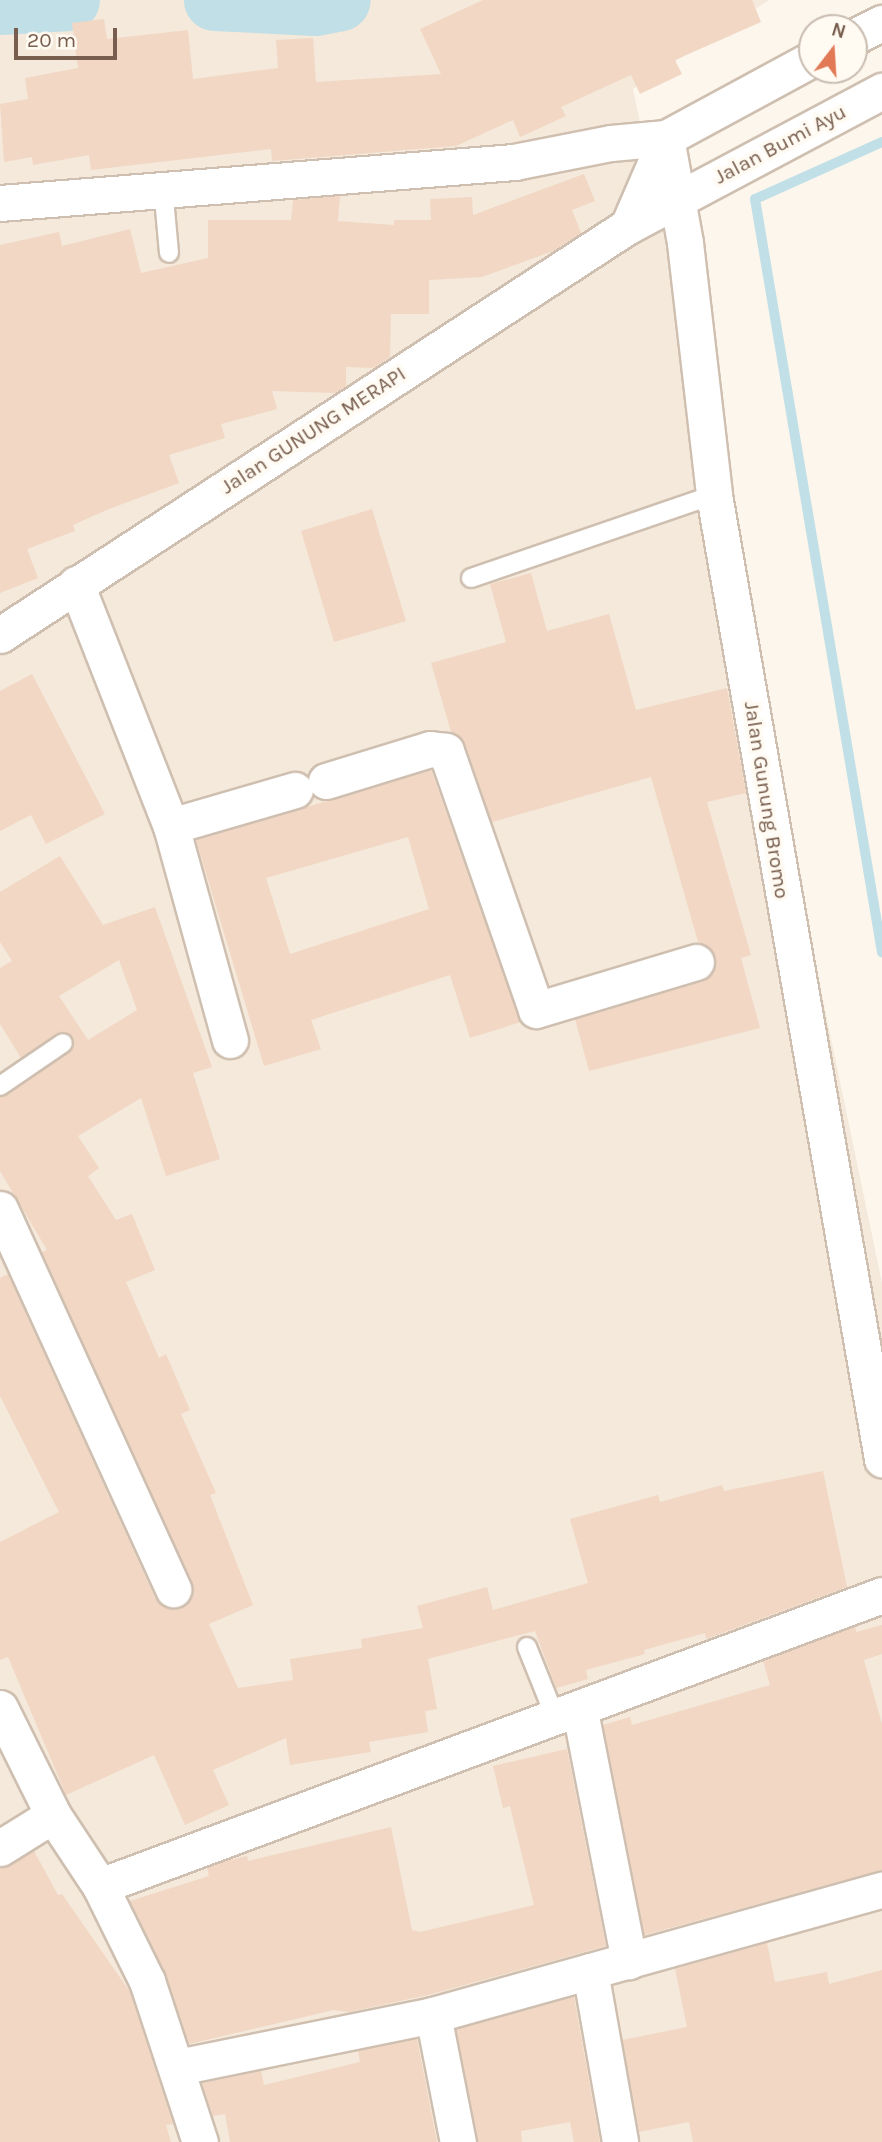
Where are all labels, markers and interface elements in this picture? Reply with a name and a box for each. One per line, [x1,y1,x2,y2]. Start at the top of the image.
scale bar [18,14,121,58]
north arrow [798,14,868,84]
text: N [829,18,848,43]
text: 20 m [27,28,76,52]
street label: Jalan Bumi Ayu [710,99,850,189]
street label: Jalan GUNUNG MERAPI [216,361,410,499]
street label: Jalan Gunung Bromo [739,699,795,901]

